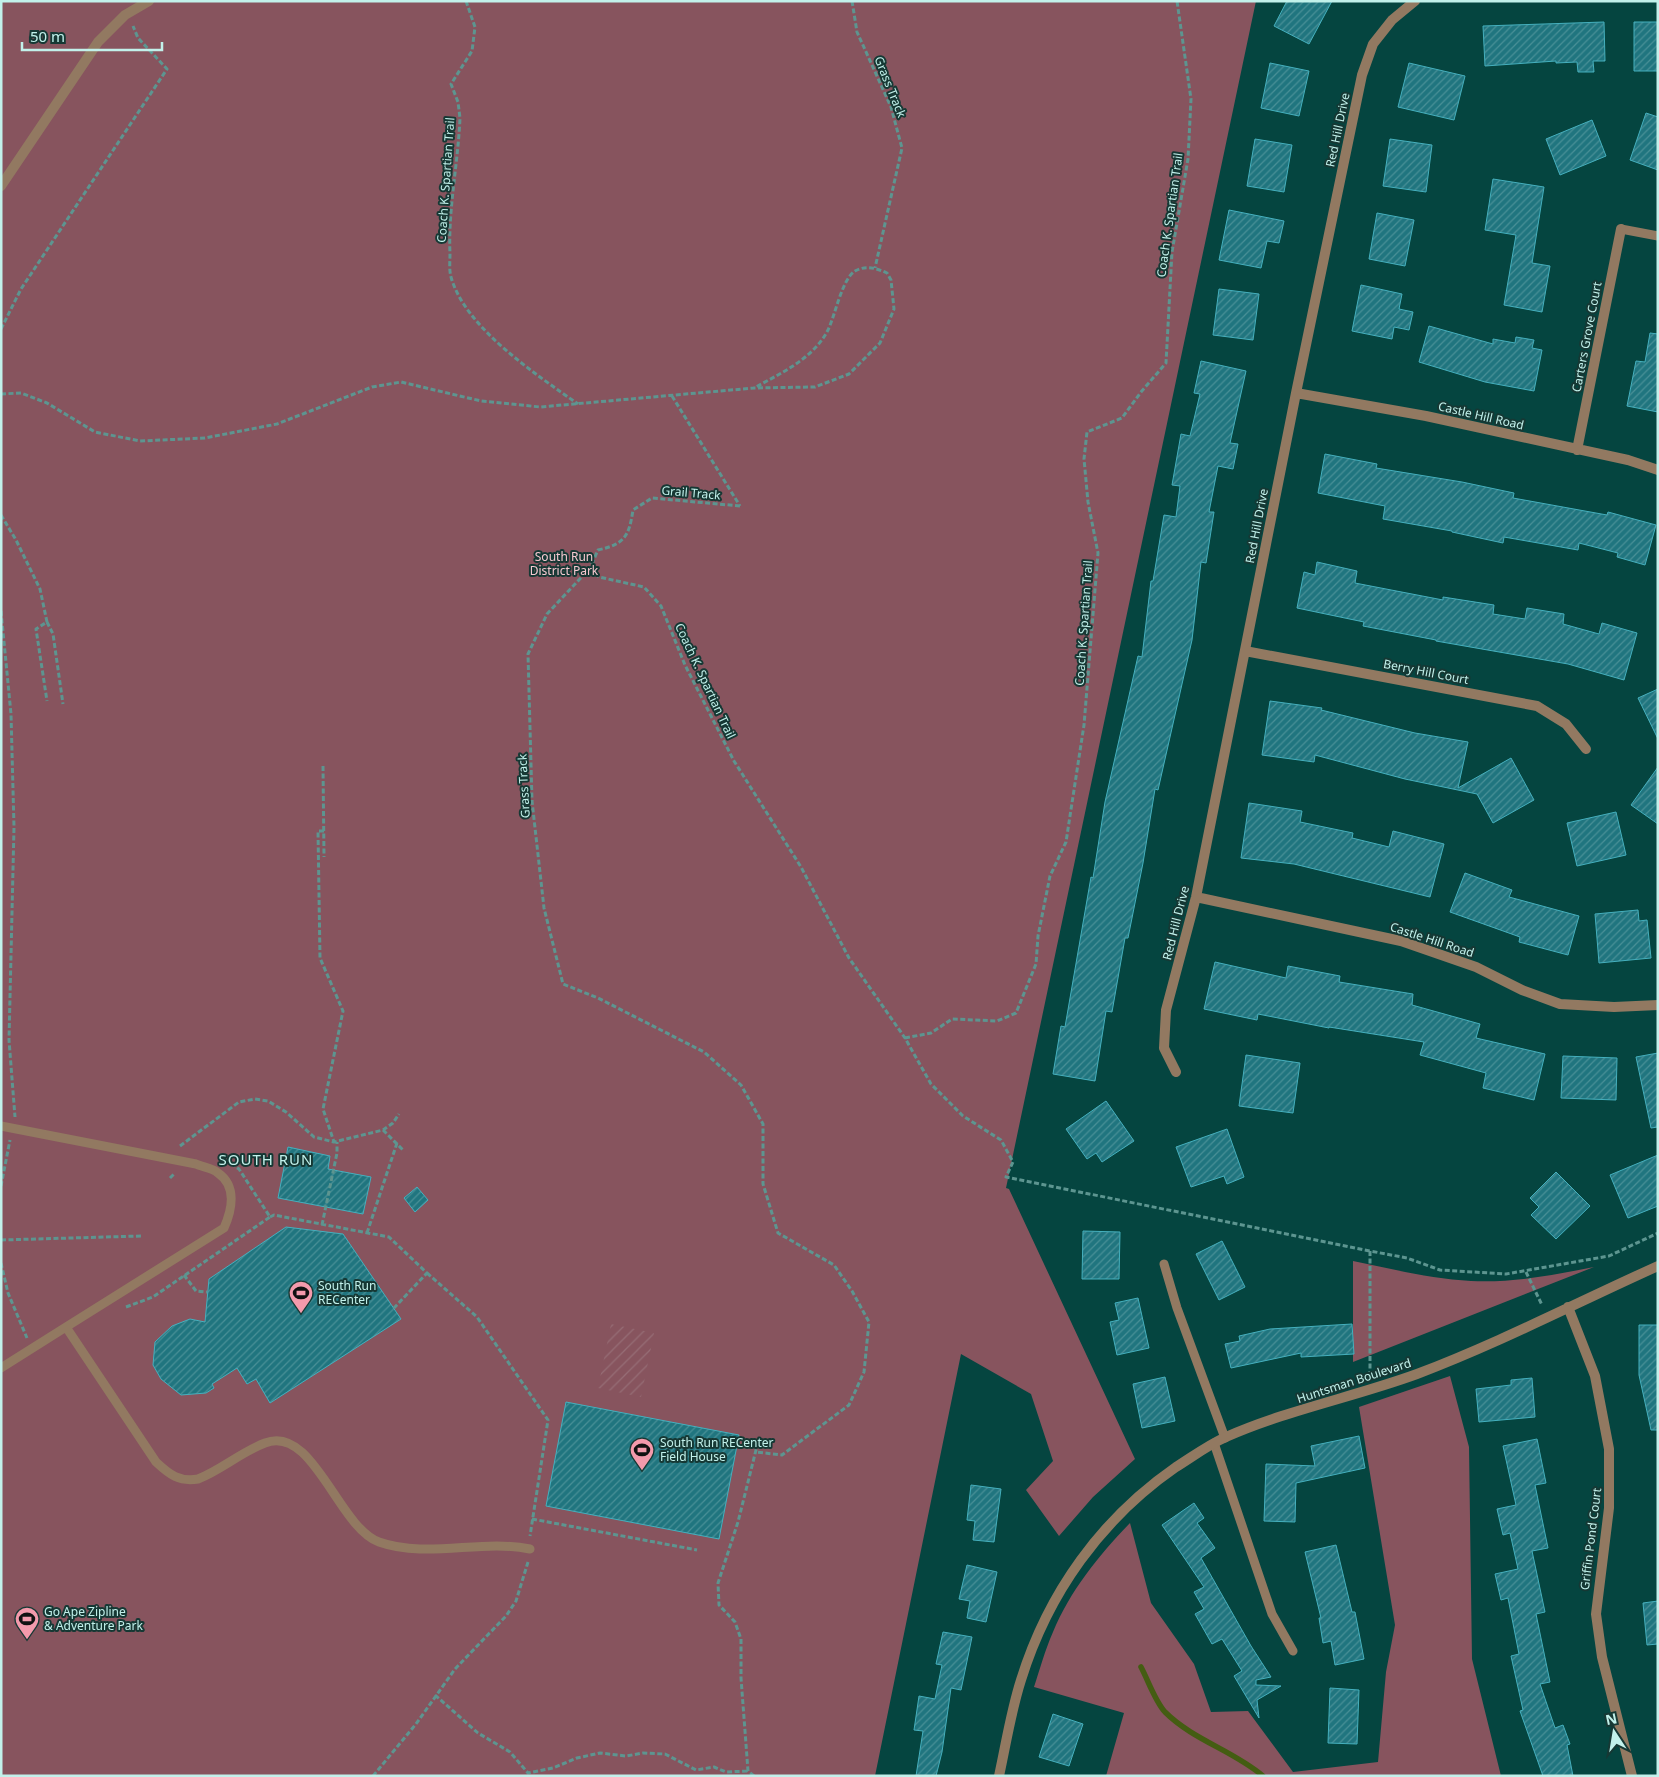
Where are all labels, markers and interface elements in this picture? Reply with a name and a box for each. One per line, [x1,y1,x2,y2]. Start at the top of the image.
scale bar [22,20,162,52]
text: 50 m [30,26,65,46]
street label: Grass Track [871,54,911,120]
street label: Red Hill Drive [1321,91,1354,169]
street label: Coach K. Spartian Trail [433,117,458,243]
street label: Coach K. Spartian Trail [1152,152,1187,278]
street label: Carters Grove Court [1567,280,1606,394]
street label: Castle Hill Road [1437,397,1526,434]
street label: Grail Track [661,481,722,504]
street label: Red Hill Drive [1241,487,1272,565]
park label: South Run District Park [530,548,599,579]
street label: Coach K. Spartian Trail [1071,560,1096,686]
street label: Coach K. Spartian Trail [671,620,740,741]
street label: Berry Hill Court [1382,655,1471,688]
street label: Grass Track [513,753,534,819]
street label: Red Hill Drive [1158,884,1193,962]
street label: Castle Hill Road [1388,918,1476,961]
district label: SOUTH RUN [219,1149,313,1169]
place label: South Run RECenter [318,1277,376,1308]
sports icon: South Run RECenter [288,1280,314,1314]
street label: Huntsman Boulevard [1294,1354,1413,1407]
place label: South Run RECenter Field House [660,1434,774,1465]
sports icon: South Run RECenter Field House [629,1437,655,1471]
street label: Griffin Pond Court [1576,1486,1605,1591]
place label: Go Ape Zipline & Adventure Park [44,1603,144,1634]
sports icon: Go Ape Zipline & Adventure Park [14,1606,40,1640]
north arrow [1589,1707,1639,1757]
text: N [1604,1708,1619,1729]

